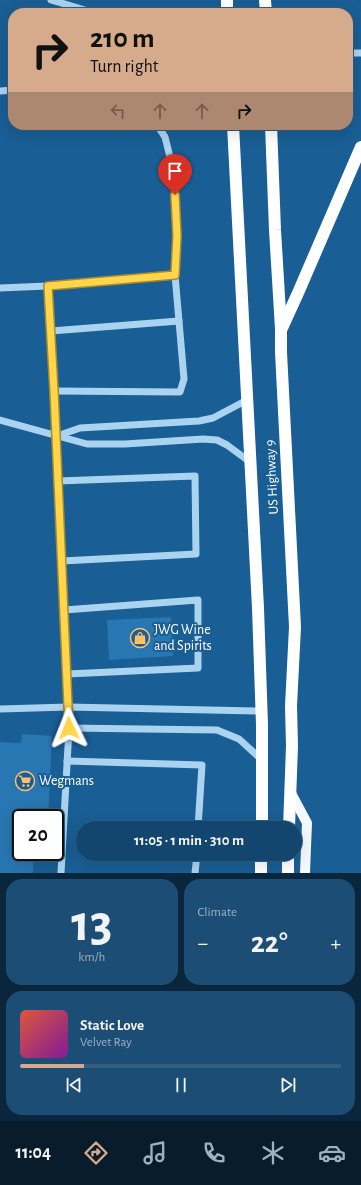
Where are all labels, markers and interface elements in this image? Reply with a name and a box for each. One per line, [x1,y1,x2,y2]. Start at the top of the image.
icon: right [24,24,76,76]
text: 210 m [90,25,155,53]
text: Turn right [90,58,159,76]
icon: left [107,100,129,122]
icon: ahead [149,100,171,122]
icon: ahead [191,100,213,122]
icon: right [233,100,255,122]
pin [158,154,192,195]
icon: arrive [164,160,186,182]
street label: US Highway 9 [263,439,281,515]
place label: JWG Wine and Spirits [154,623,212,653]
shop icon: JWG Wine and Spirits [129,627,151,649]
position arrow [48,707,90,749]
supermarket icon: Wegmans [14,770,36,792]
place label: Wegmans [39,774,94,788]
speed limit sign: 20 [12,809,64,861]
text: 11:05 · 1 min · 310 m [134,833,244,848]
text: 13 [71,898,112,950]
text: Climate [198,906,237,919]
text: 22° [251,928,288,958]
text: − [198,932,208,954]
text: + [330,932,341,954]
text: km/h [78,951,105,964]
text: Static Love [80,1018,144,1033]
text: Velvet Ray [80,1036,132,1049]
icon: previous [63,1074,85,1096]
icon: pause [170,1074,192,1096]
icon: next [277,1074,299,1096]
icon: directions [82,1139,110,1167]
icon: music [141,1139,169,1167]
icon: phone [200,1139,228,1167]
icon: climate [259,1139,287,1167]
icon: car [318,1139,346,1167]
text: 11:04 [15,1144,51,1162]

